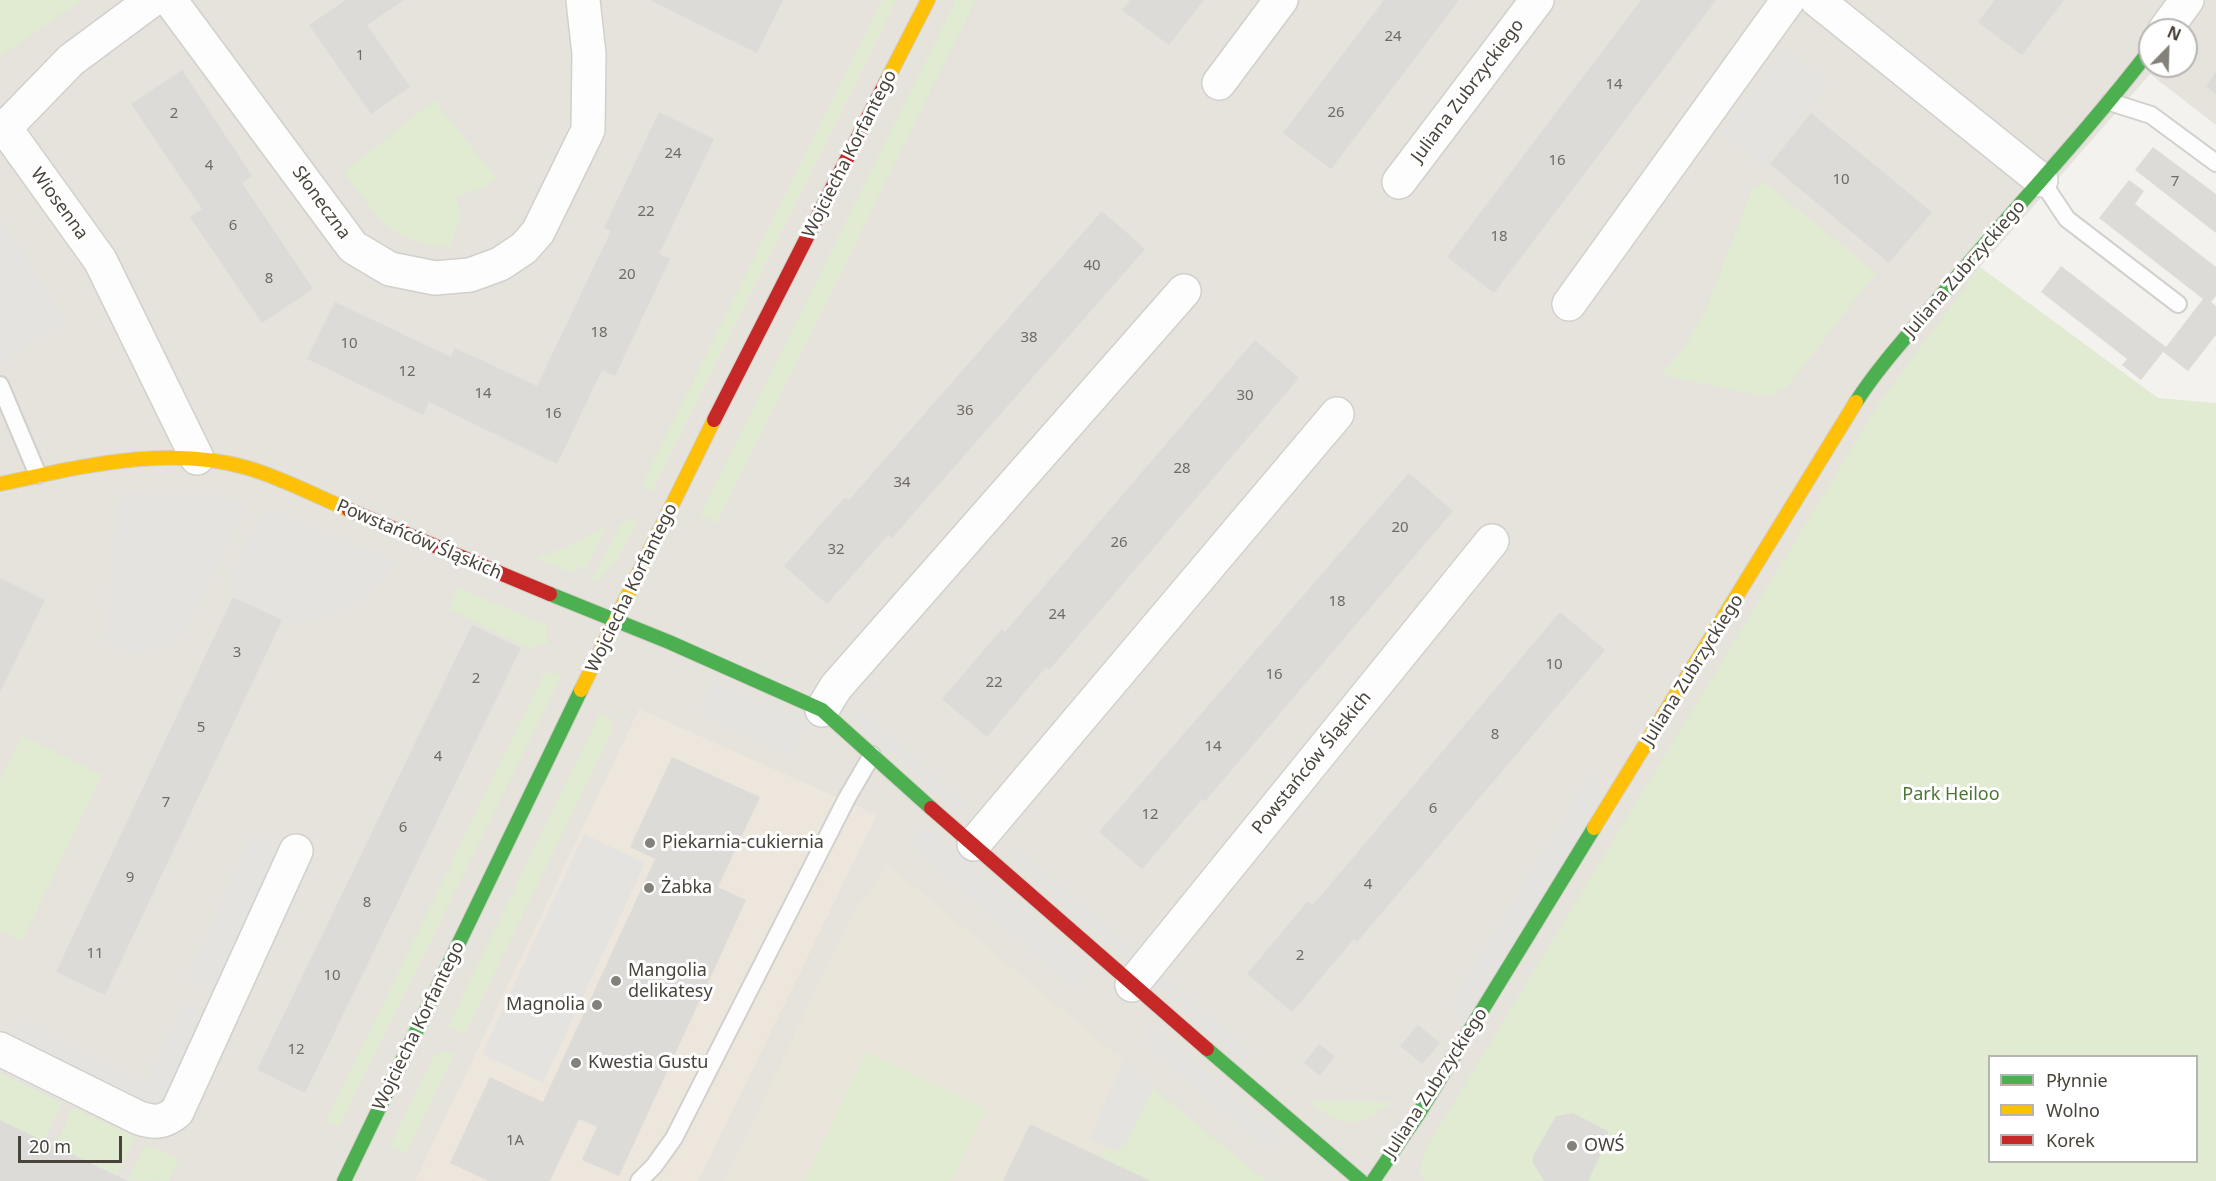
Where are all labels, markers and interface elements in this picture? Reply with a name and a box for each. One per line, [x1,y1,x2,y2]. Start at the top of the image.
street label: Juliana Zubrzyckiego [1407,15,1529,167]
north arrow [2138,18,2198,78]
text: N [2164,21,2185,46]
house number: 24 [1384,28,1402,46]
house number: 1 [356,47,364,65]
street label: Wojciecha Korfantego [798,67,902,241]
house number: 14 [1605,76,1623,94]
house number: 26 [1327,104,1345,122]
house number: 2 [170,105,178,123]
house number: 24 [664,145,682,163]
house number: 16 [1548,152,1566,170]
house number: 4 [205,157,213,175]
street label: Słoneczna [287,162,355,244]
street label: Wiosenna [26,164,92,244]
house number: 10 [1832,171,1850,189]
house number: 7 [2171,173,2179,191]
street label: Juliana Zubrzyckiego [1900,196,2030,342]
house number: 22 [637,203,655,221]
house number: 6 [229,217,237,235]
house number: 18 [1490,228,1508,246]
house number: 40 [1083,257,1101,275]
house number: 20 [618,266,636,284]
house number: 8 [265,270,273,288]
house number: 18 [590,324,608,342]
house number: 38 [1020,329,1038,347]
house number: 10 [340,335,358,353]
house number: 12 [398,363,416,381]
house number: 14 [474,385,492,403]
house number: 30 [1236,387,1254,405]
house number: 36 [956,402,974,420]
house number: 16 [544,405,562,423]
house number: 28 [1173,460,1191,478]
house number: 34 [893,474,911,492]
street label: Powstańców Śląskich [333,495,505,585]
street label: Wojciecha Korfantego [582,500,682,676]
house number: 20 [1391,519,1409,537]
house number: 26 [1110,534,1128,552]
house number: 32 [827,541,845,559]
street label: Juliana Zubrzyckiego [1638,591,1748,749]
house number: 18 [1328,593,1346,611]
house number: 24 [1048,606,1066,624]
house number: 3 [233,644,241,662]
house number: 10 [1545,656,1563,674]
house number: 16 [1265,666,1283,684]
house number: 2 [472,670,480,688]
house number: 22 [985,674,1003,692]
street label: Powstańców Śląskich [1248,687,1376,839]
house number: 5 [197,719,205,737]
house number: 8 [1491,726,1499,744]
house number: 14 [1204,738,1222,756]
house number: 4 [434,748,442,766]
park label: Park Heiloo [1902,784,2000,806]
house number: 7 [162,794,170,812]
house number: 6 [1429,800,1437,818]
house number: 12 [1141,806,1159,824]
house number: 6 [399,819,407,837]
place label: Piekarnia-cukiernia [662,832,824,854]
marker: Piekarnia-cukiernia [643,836,657,850]
house number: 9 [126,869,134,887]
house number: 4 [1364,876,1372,894]
place label: Żabka [661,877,712,899]
marker: Żabka [642,881,656,895]
house number: 8 [363,894,371,912]
street label: Wojciecha Korfantego [369,938,469,1114]
house number: 11 [86,945,104,963]
house number: 2 [1296,947,1304,965]
place label: Mangolia delikatesy [628,960,713,1002]
house number: 10 [323,967,341,985]
marker: Mangolia delikatesy [609,974,623,988]
place label: Magnolia [506,994,585,1016]
marker: Magnolia [590,998,604,1012]
street label: Juliana Zubrzyckiego [1380,1004,1492,1162]
house number: 12 [287,1041,305,1059]
place label: Kwestia Gustu [588,1052,708,1074]
legend [1988,1055,2198,1163]
marker: Kwestia Gustu [569,1056,583,1070]
text: Płynnie [2046,1068,2108,1092]
text: Wolno [2046,1098,2100,1122]
scale bar [21,1124,124,1162]
text: Korek [2046,1128,2095,1152]
house number: 1A [506,1132,524,1150]
text: 20 m [29,1134,71,1158]
place label: OWŚ [1584,1135,1624,1157]
marker: OWŚ [1565,1139,1579,1153]

